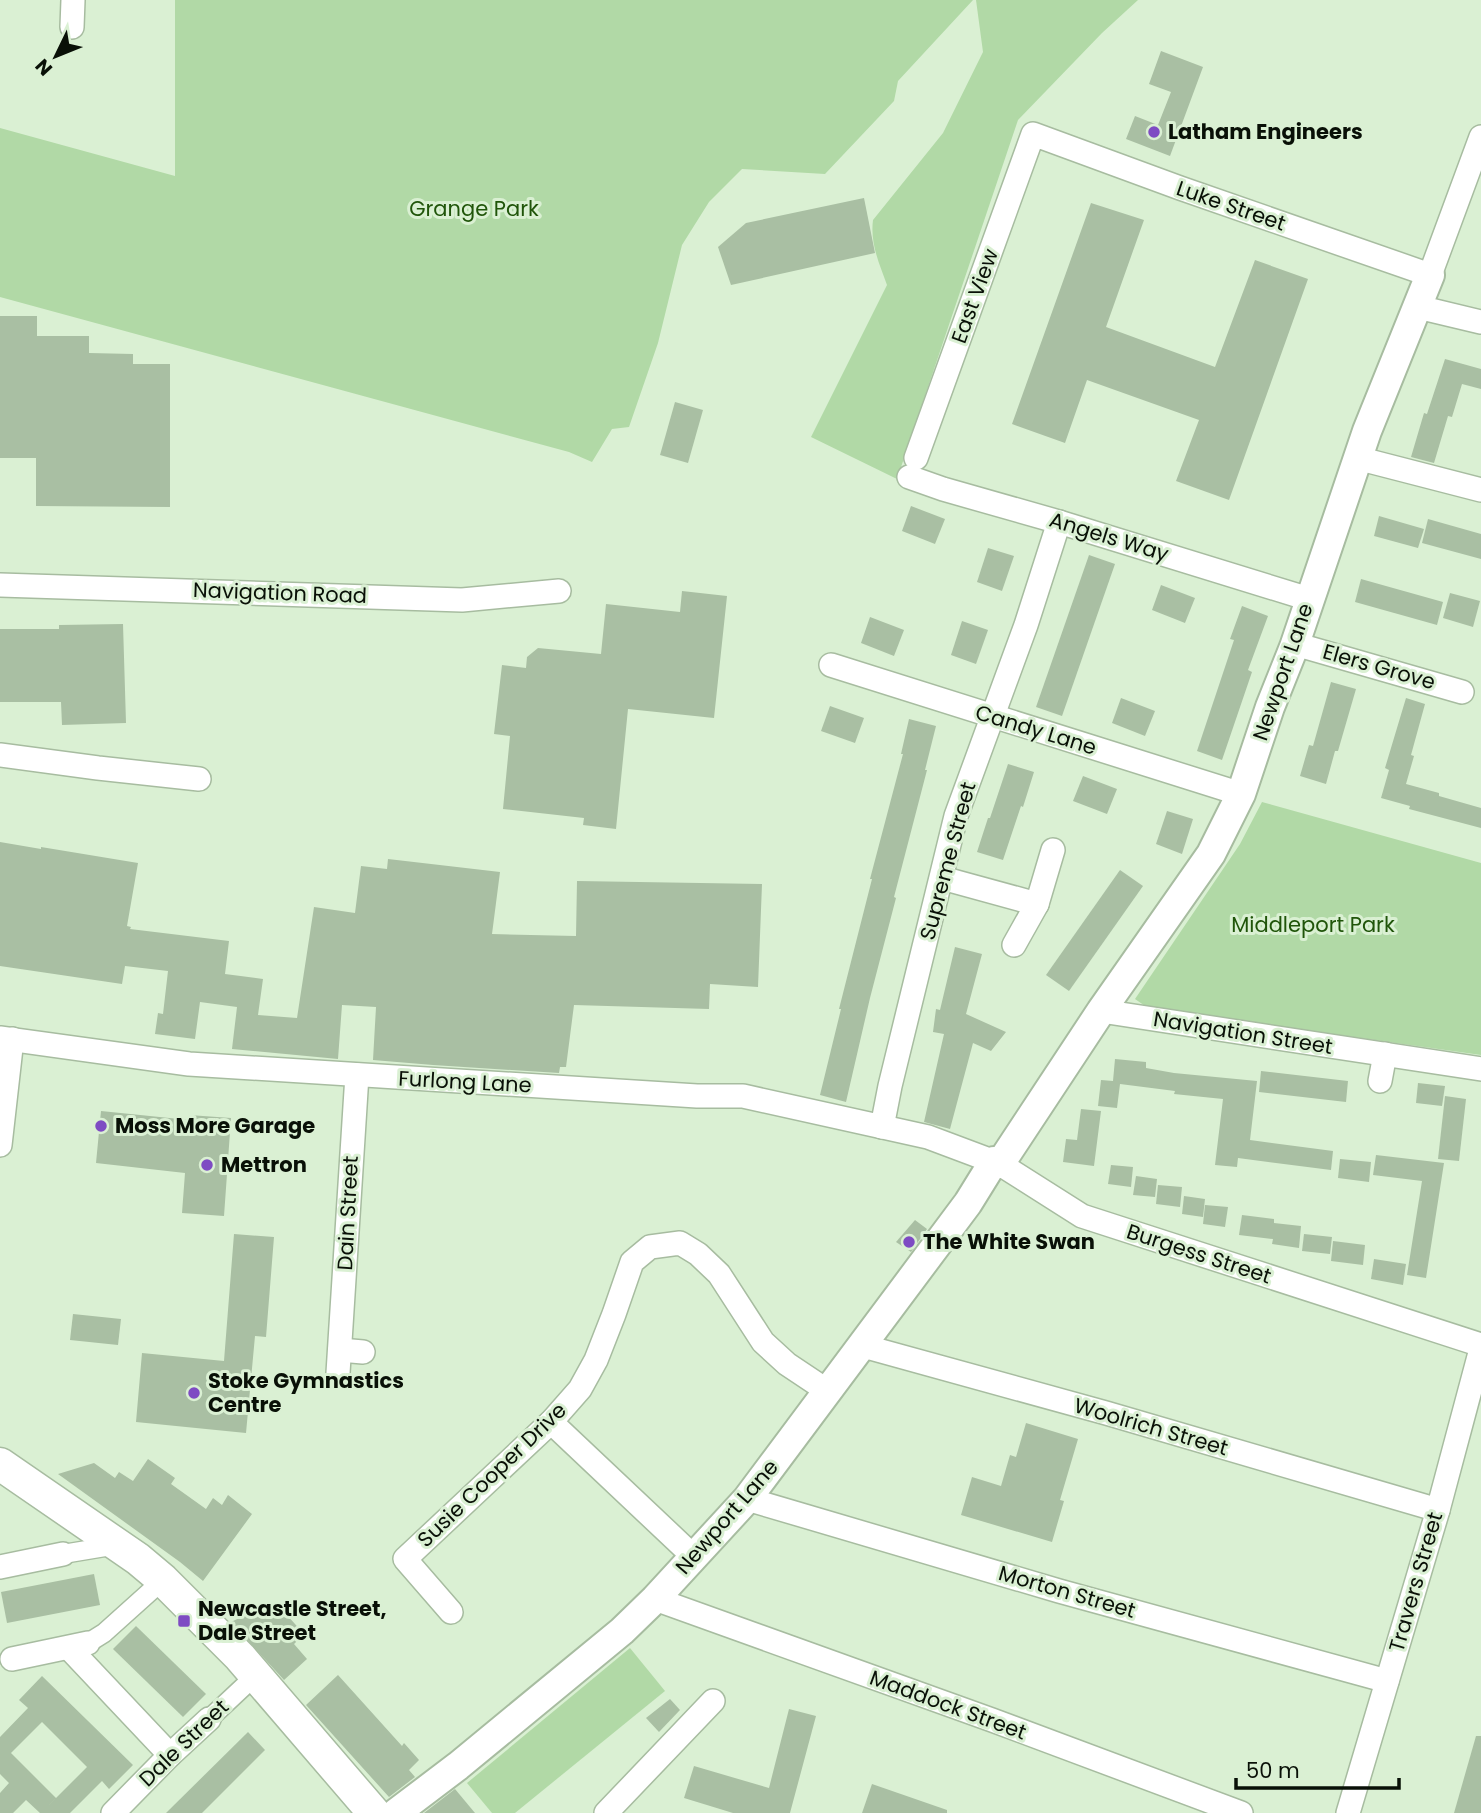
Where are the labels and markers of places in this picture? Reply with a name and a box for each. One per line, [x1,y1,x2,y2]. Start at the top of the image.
place label: Latham Engineers [1168,117,1363,146]
marker: Latham Engineers [1146,124,1162,140]
place label: Moss More Garage [115,1111,315,1140]
marker: Moss More Garage [93,1118,109,1134]
place label: Mettron [221,1150,307,1179]
marker: Mettron [199,1157,215,1173]
place label: The White Swan [923,1227,1095,1256]
marker: The White Swan [901,1234,917,1250]
place label: Stoke Gymnastics Centre [208,1366,404,1419]
marker: Stoke Gymnastics Centre [186,1385,202,1401]
place label: Newcastle Street, Dale Street [198,1594,387,1647]
marker: Newcastle Street, Dale Street [176,1613,192,1629]

